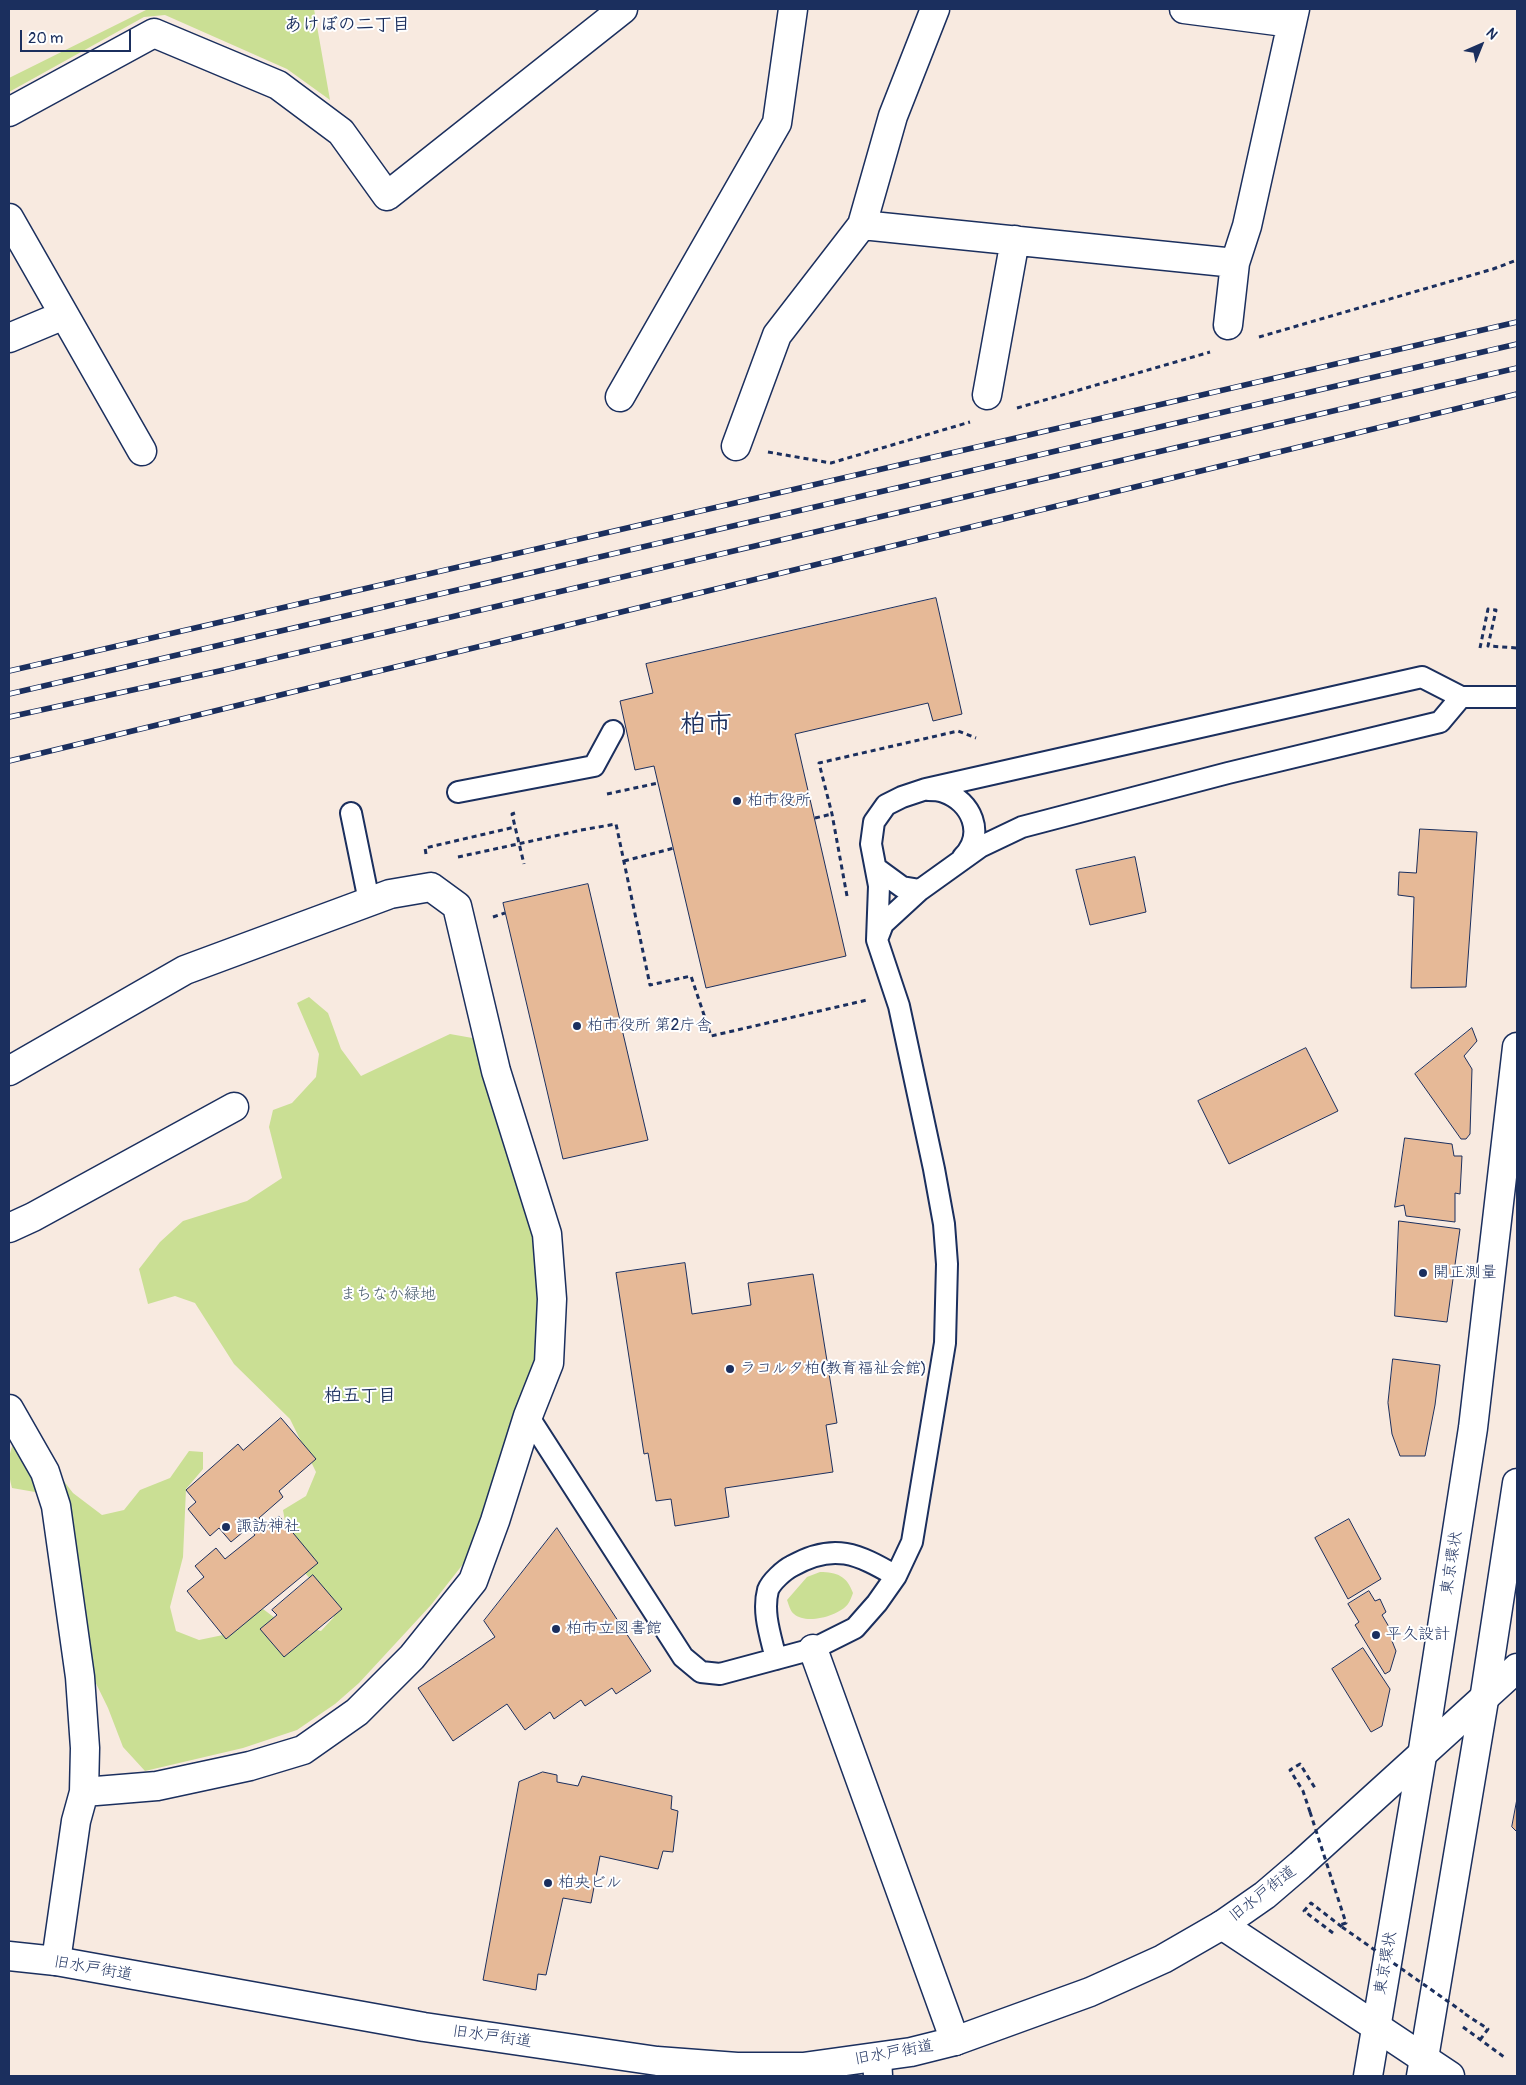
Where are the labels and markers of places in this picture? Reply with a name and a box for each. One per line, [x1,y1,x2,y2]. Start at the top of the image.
place label: 柏市役所 [747,791,811,811]
marker: 柏市役所 [731,795,743,807]
place label: 柏市役所 第2庁舎 [587,1016,711,1036]
marker: 柏市役所 第2庁舎 [571,1020,583,1032]
place label: 開正測量 [1433,1263,1497,1283]
marker: 開正測量 [1417,1267,1429,1279]
place label: ラコルタ柏(教育福祉会館) [740,1359,927,1379]
marker: ラコルタ柏(教育福祉会館) [724,1363,736,1375]
place label: 諏訪神社 [236,1517,300,1537]
marker: 諏訪神社 [220,1521,232,1533]
place label: 柏市立図書館 [566,1619,662,1639]
marker: 柏市立図書館 [550,1623,562,1635]
place label: 平久設計 [1386,1625,1450,1645]
marker: 平久設計 [1370,1629,1382,1641]
place label: 柏央ビル [558,1873,622,1893]
marker: 柏央ビル [542,1877,554,1889]

